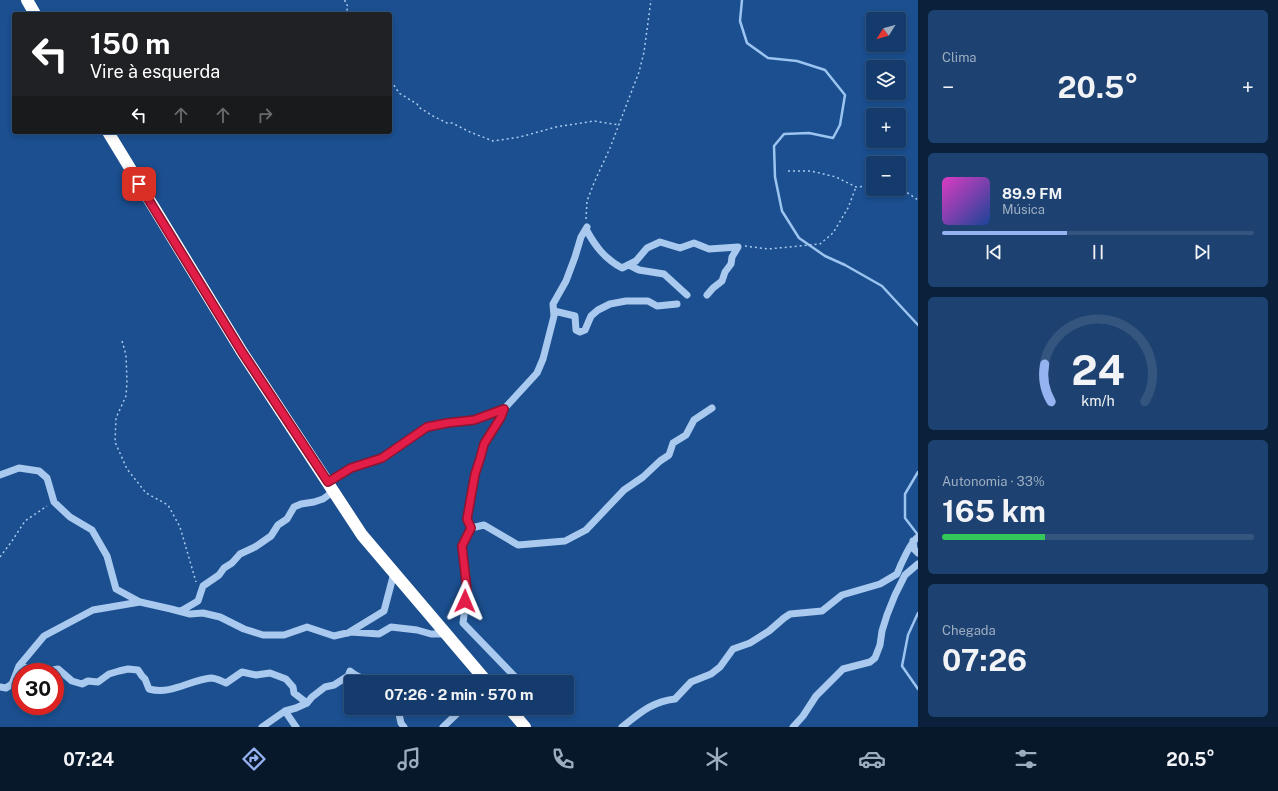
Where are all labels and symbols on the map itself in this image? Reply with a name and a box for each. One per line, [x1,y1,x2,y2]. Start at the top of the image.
north arrow [866,12,906,52]
pin [122,167,156,201]
position arrow [444,580,486,622]
speed limit sign: 30 [12,663,64,715]

